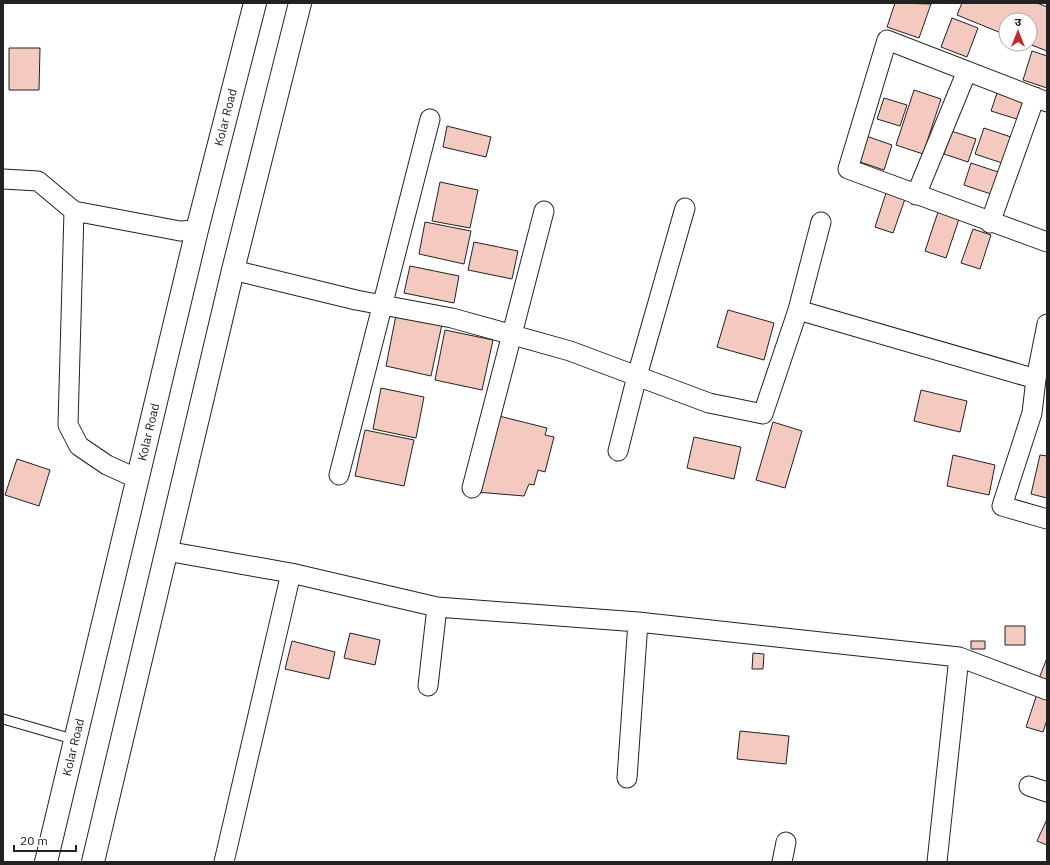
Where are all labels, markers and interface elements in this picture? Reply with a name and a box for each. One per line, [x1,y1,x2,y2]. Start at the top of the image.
north arrow [998,12,1038,52]
text: उ [1015,15,1022,29]
street label: Kolar Road [211,87,240,148]
street label: Kolar Road [134,402,162,462]
street label: Kolar Road [59,717,87,777]
scale bar [14,827,76,853]
text: 20 m [20,833,48,848]

